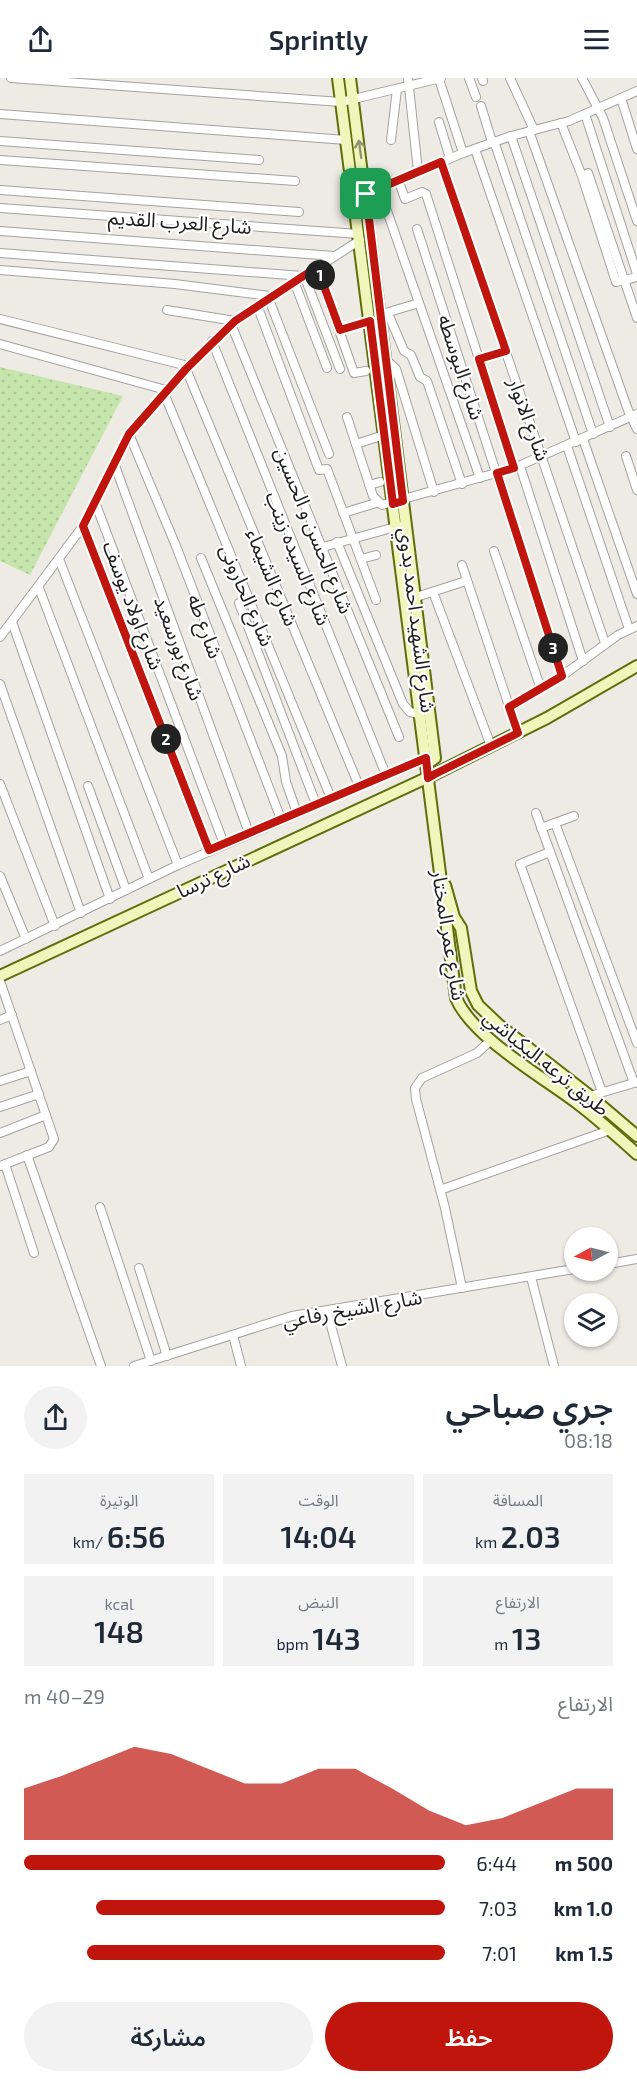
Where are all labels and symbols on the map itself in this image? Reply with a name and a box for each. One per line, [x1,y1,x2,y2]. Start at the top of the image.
one-way arrow [354,139,365,159]
pin [340,168,391,219]
street label: شارع العرب القديم [107,204,253,242]
pin: 1 [305,260,335,290]
street label: شارع البوسطه [430,311,490,424]
street label: شارع الانوار [500,373,556,465]
street label: شارع الحسن و الحسين [267,443,359,618]
street label: شارع السيده زينب [257,487,337,630]
street label: شارع الشيماء [238,525,304,631]
street label: شارع الشهيد احمد بدوي [390,526,441,715]
street label: شارع اولاد يوسف [95,537,170,674]
street label: شارع الحارونى [212,540,280,651]
street label: شارع طه [180,591,229,663]
street label: شارع بورسعيد [146,593,210,705]
pin: 3 [538,633,568,663]
pin: 2 [151,724,181,754]
street label: شارع ترسا [172,848,255,906]
street label: شارع عمر المختار [424,867,472,1003]
street label: طريق ترعه البكباشي [476,1004,615,1124]
north arrow [564,1227,618,1281]
street label: شارع الشيخ رفاعي [280,1284,425,1337]

